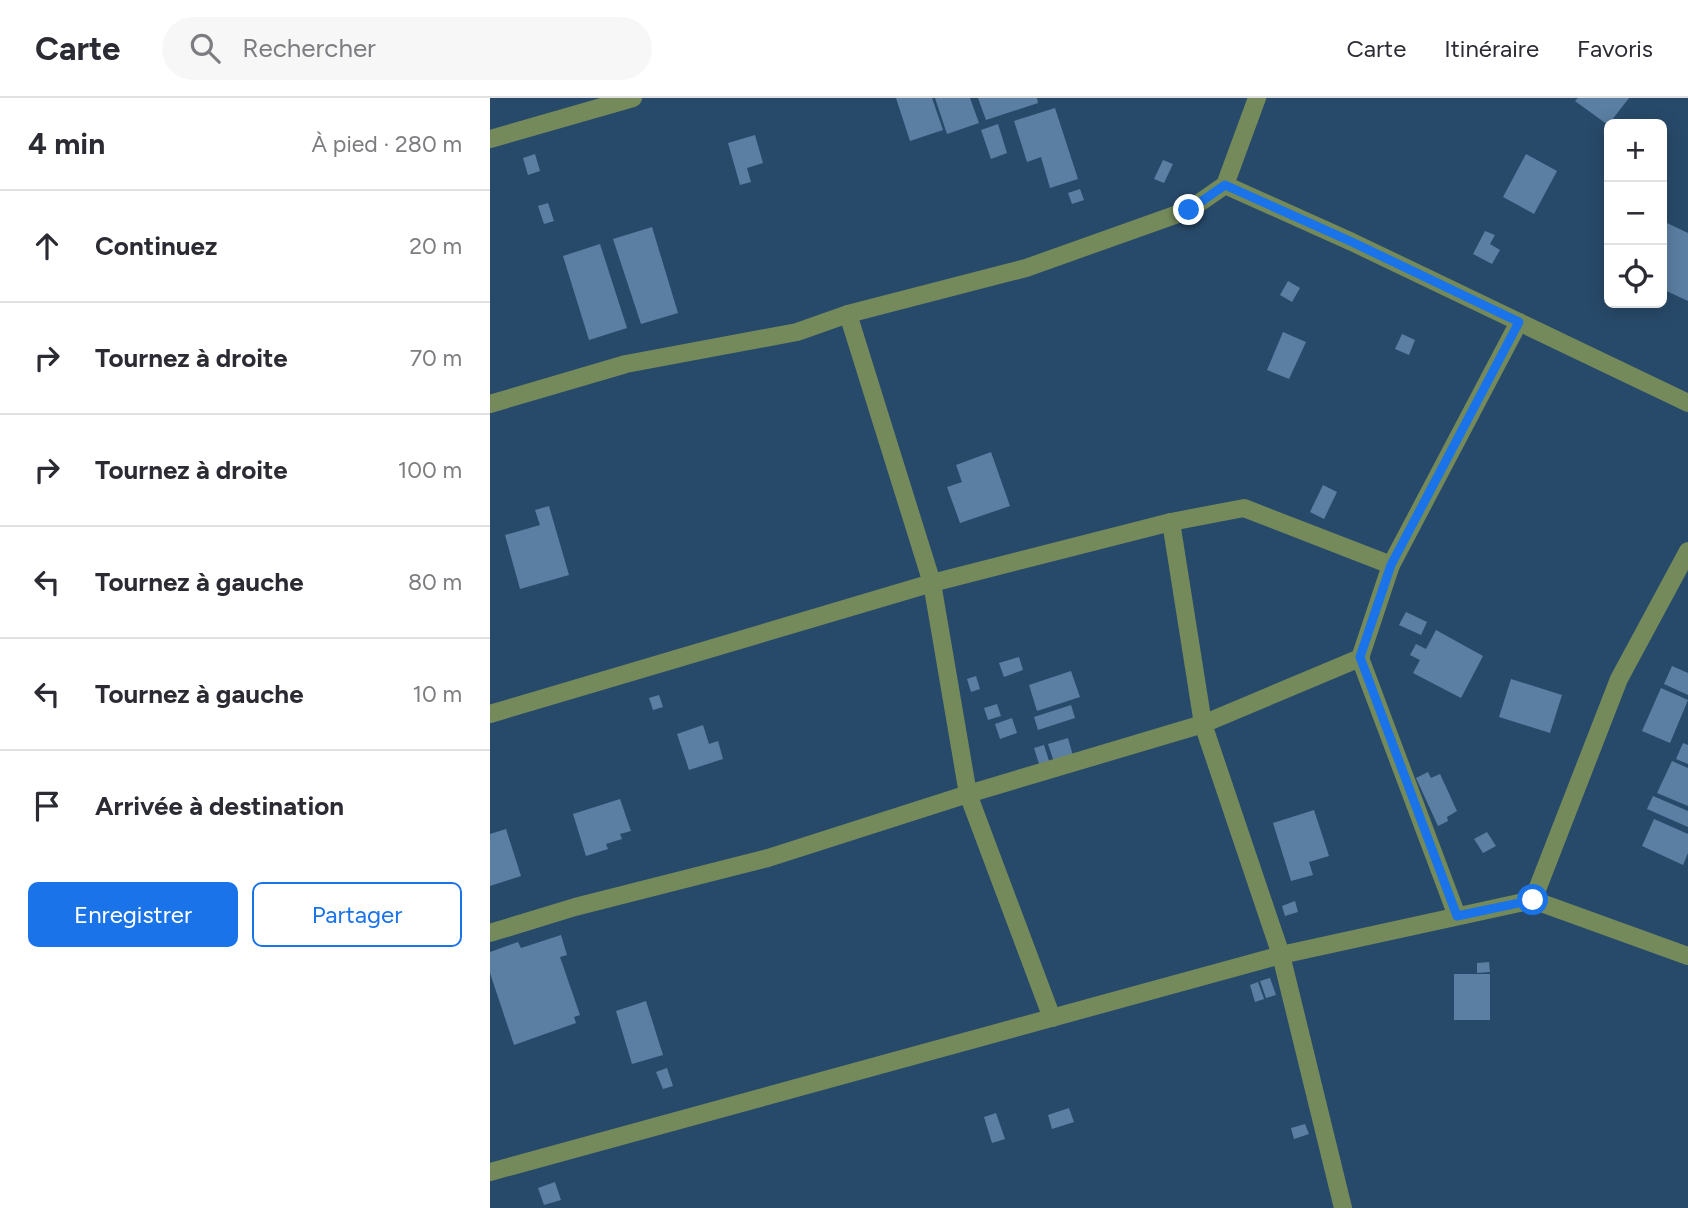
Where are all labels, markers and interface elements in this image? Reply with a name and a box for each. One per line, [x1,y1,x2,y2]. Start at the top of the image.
search box [162,17,652,80]
text: Carte [35,29,120,68]
icon: search [186,29,224,67]
text: Rechercher [242,32,376,64]
text: Carte [1346,34,1406,63]
text: Itinéraire [1444,34,1539,63]
text: Favoris [1577,34,1653,63]
map controls [1604,119,1667,308]
button: + [1604,119,1667,182]
text: 4 min [28,125,105,162]
text: À pied · 280 m [312,130,462,158]
button: − [1604,182,1667,245]
route end [1173,194,1204,225]
icon: ahead [28,227,66,265]
text: Continuez [95,230,217,262]
text: 20 m [409,232,462,260]
button: locate [1604,245,1667,308]
icon: right [28,339,66,377]
text: Tournez à droite [95,342,288,374]
text: 70 m [410,344,462,372]
icon: right [28,451,66,489]
text: Tournez à droite [95,454,288,486]
text: 100 m [398,456,462,484]
icon: left [28,563,66,601]
text: Tournez à gauche [95,566,304,598]
text: 80 m [408,568,462,596]
icon: left [28,675,66,713]
text: Tournez à gauche [95,678,304,710]
text: 10 m [413,680,462,708]
icon: arrive [28,787,66,825]
text: Arrivée à destination [95,790,344,822]
button: Enregistrer [28,882,238,947]
button: Partager [252,882,462,947]
route start [1517,884,1548,915]

